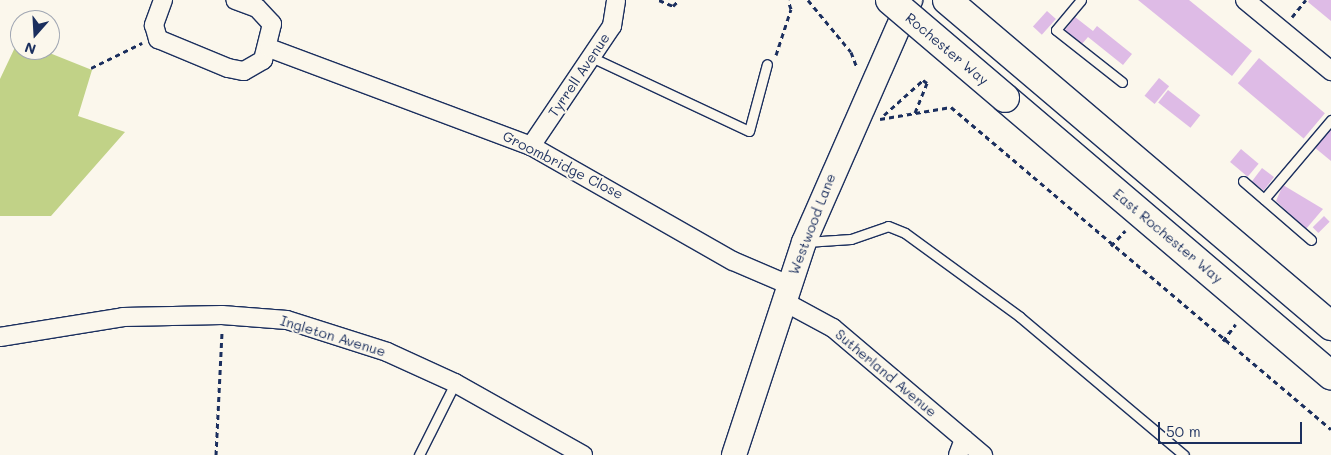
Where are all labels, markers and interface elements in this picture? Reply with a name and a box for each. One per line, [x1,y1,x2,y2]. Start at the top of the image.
street label: Rochester Way [902,9,992,89]
north arrow [10,10,60,60]
street label: Tyrrell Avenue [545,30,613,120]
text: N [22,38,38,59]
street label: Groombridge Close [500,127,626,203]
street label: Westwood Lane [785,171,839,277]
street label: East Rochester Way [1110,185,1226,287]
street label: Ingleton Avenue [278,312,388,360]
street label: Sutherland Avenue [832,326,940,420]
scale bar [1161,412,1305,444]
text: 50 m [1166,421,1201,441]

